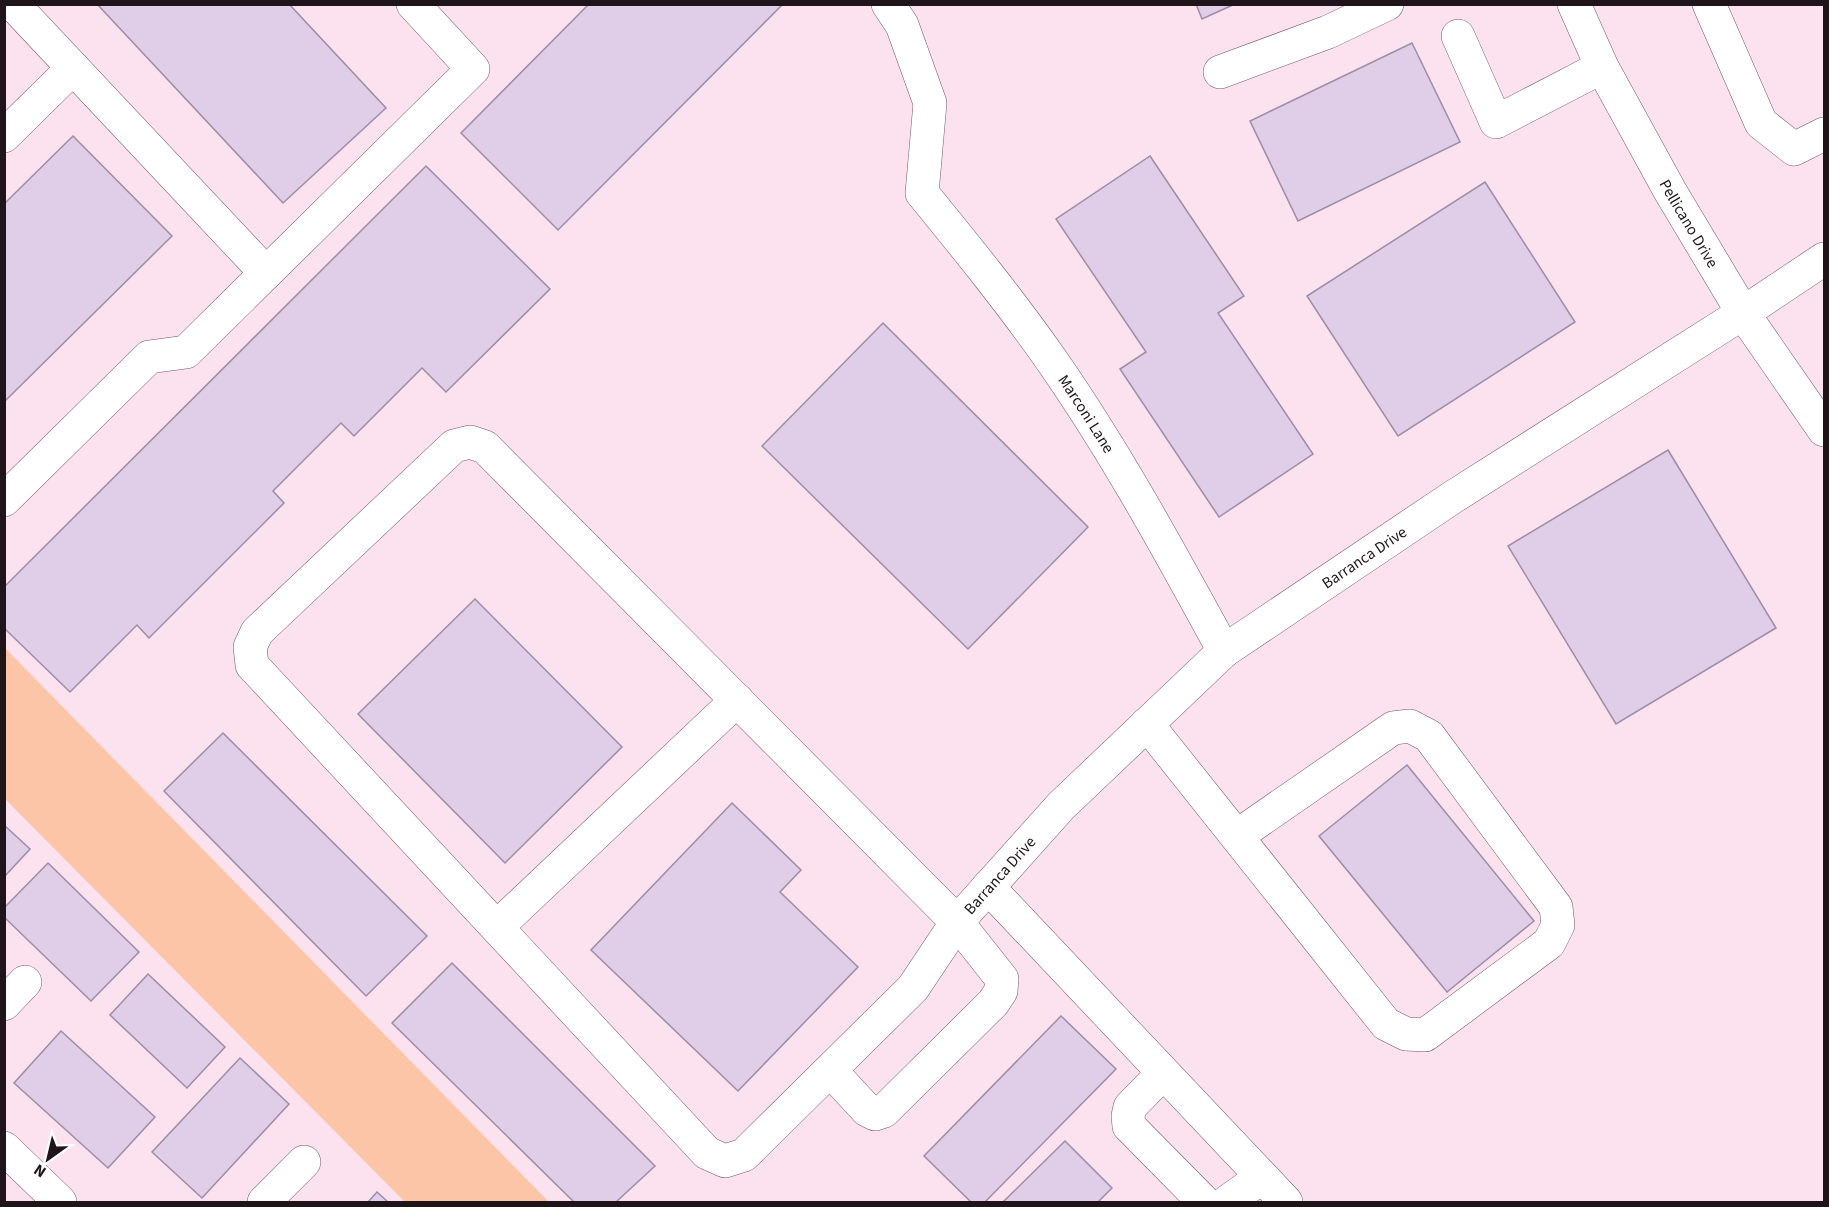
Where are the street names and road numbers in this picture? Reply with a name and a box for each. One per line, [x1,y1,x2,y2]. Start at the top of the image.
street label: Pellicano Drive [1654,176,1723,272]
street label: Marconi Lane [1053,371,1119,458]
street label: Barranca Drive [1318,521,1411,594]
street label: Barranca Drive [959,832,1041,919]

